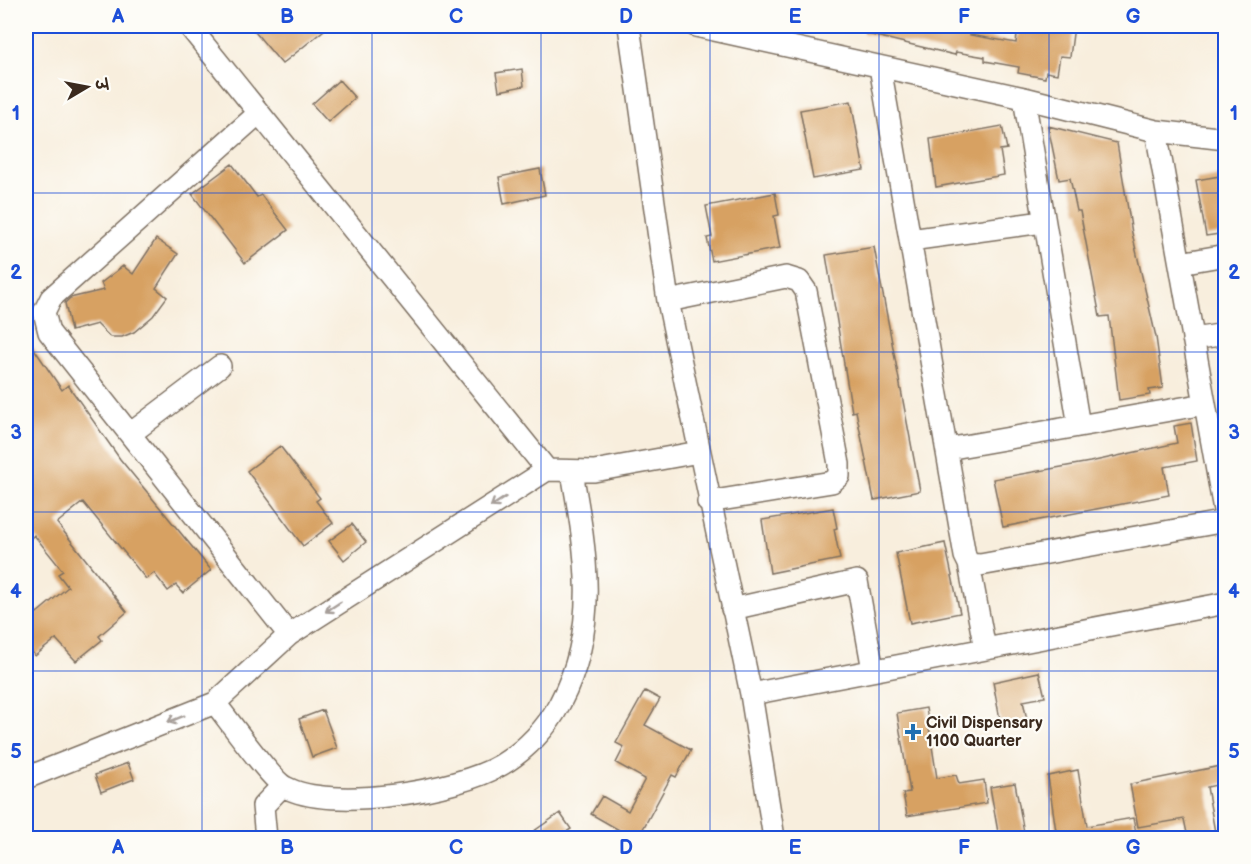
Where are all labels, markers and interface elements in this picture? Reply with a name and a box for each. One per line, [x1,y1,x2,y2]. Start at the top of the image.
text: A [111,5,125,29]
text: B [280,5,294,29]
text: C [449,5,463,29]
text: D [619,5,633,29]
text: E [789,5,802,29]
text: F [958,5,970,29]
text: G [1126,5,1141,29]
north arrow [57,57,117,117]
text: उ [90,76,111,93]
text: 1 [12,102,20,126]
text: 1 [1230,102,1238,126]
text: 2 [10,261,22,285]
text: 2 [1228,261,1240,285]
text: 3 [10,421,22,445]
text: 3 [1228,421,1240,445]
one-way arrow [490,496,507,508]
text: 4 [10,580,22,604]
text: 4 [1228,580,1240,604]
one-way arrow [325,601,342,613]
one-way arrow [167,714,186,725]
place label: Civil Dispensary 1100 Quarter [926,714,1043,751]
marker: Civil Dispensary 1100 Quarter [904,723,922,741]
text: 5 [10,740,22,764]
text: 5 [1228,740,1240,764]
text: A [111,836,125,860]
text: B [280,836,294,860]
text: C [449,836,463,860]
text: D [619,836,633,860]
text: E [789,836,802,860]
text: F [958,836,970,860]
text: G [1126,836,1141,860]

